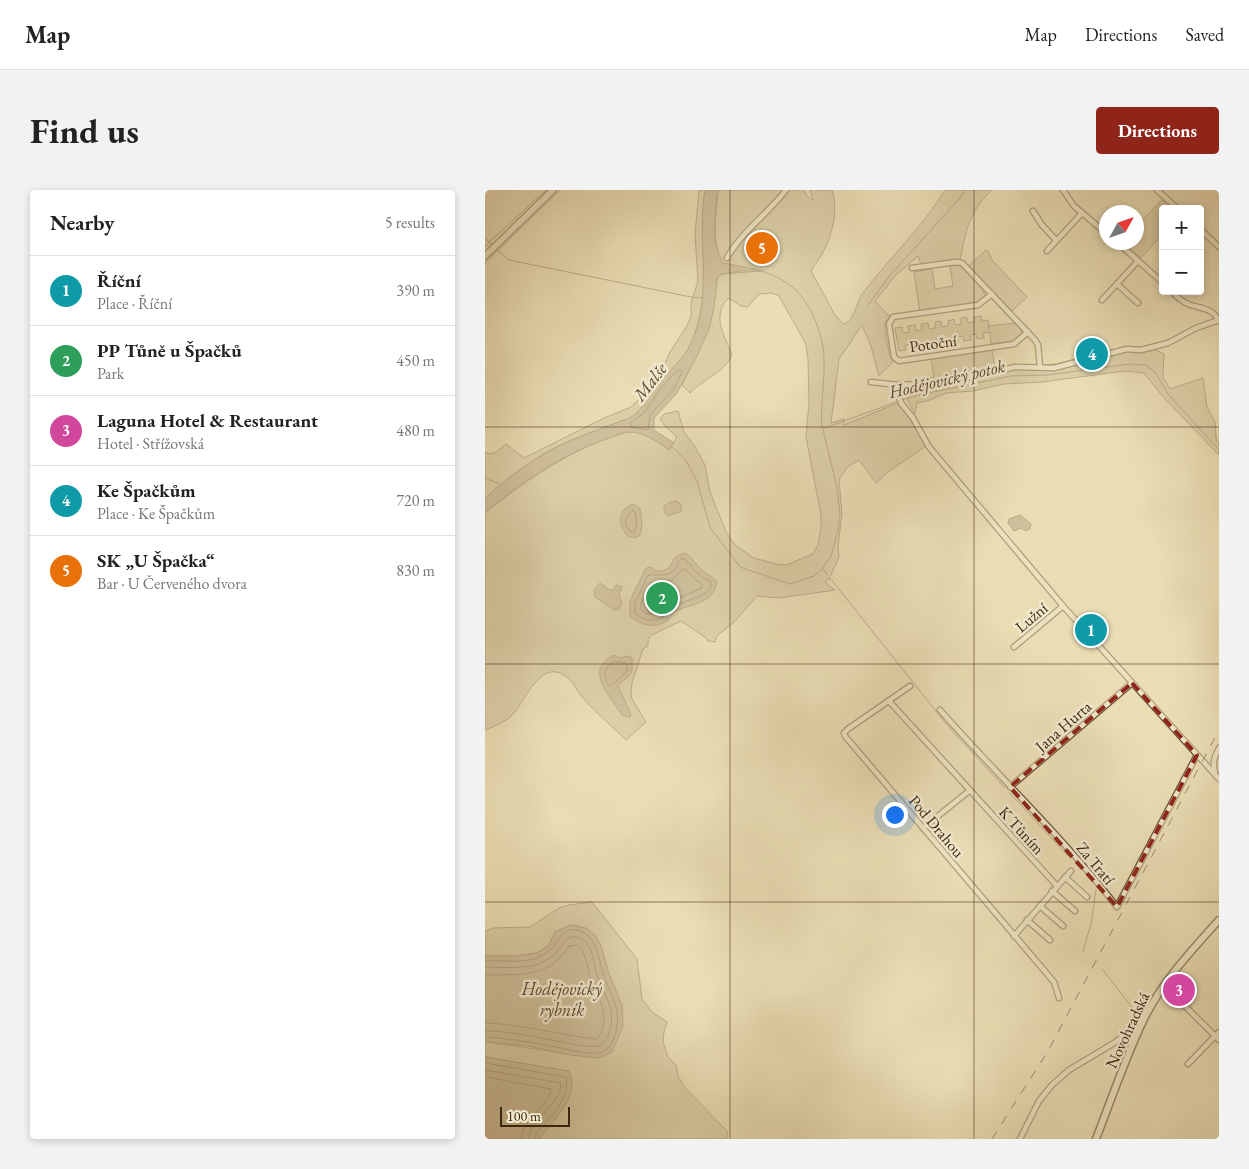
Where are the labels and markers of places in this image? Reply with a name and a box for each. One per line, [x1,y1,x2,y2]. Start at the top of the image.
pin: 5 [746,229,778,267]
pin: 4 [1076,335,1108,373]
pin: 2 [646,579,678,617]
pin: 1 [1075,611,1107,649]
pin: 3 [1163,971,1195,1009]

